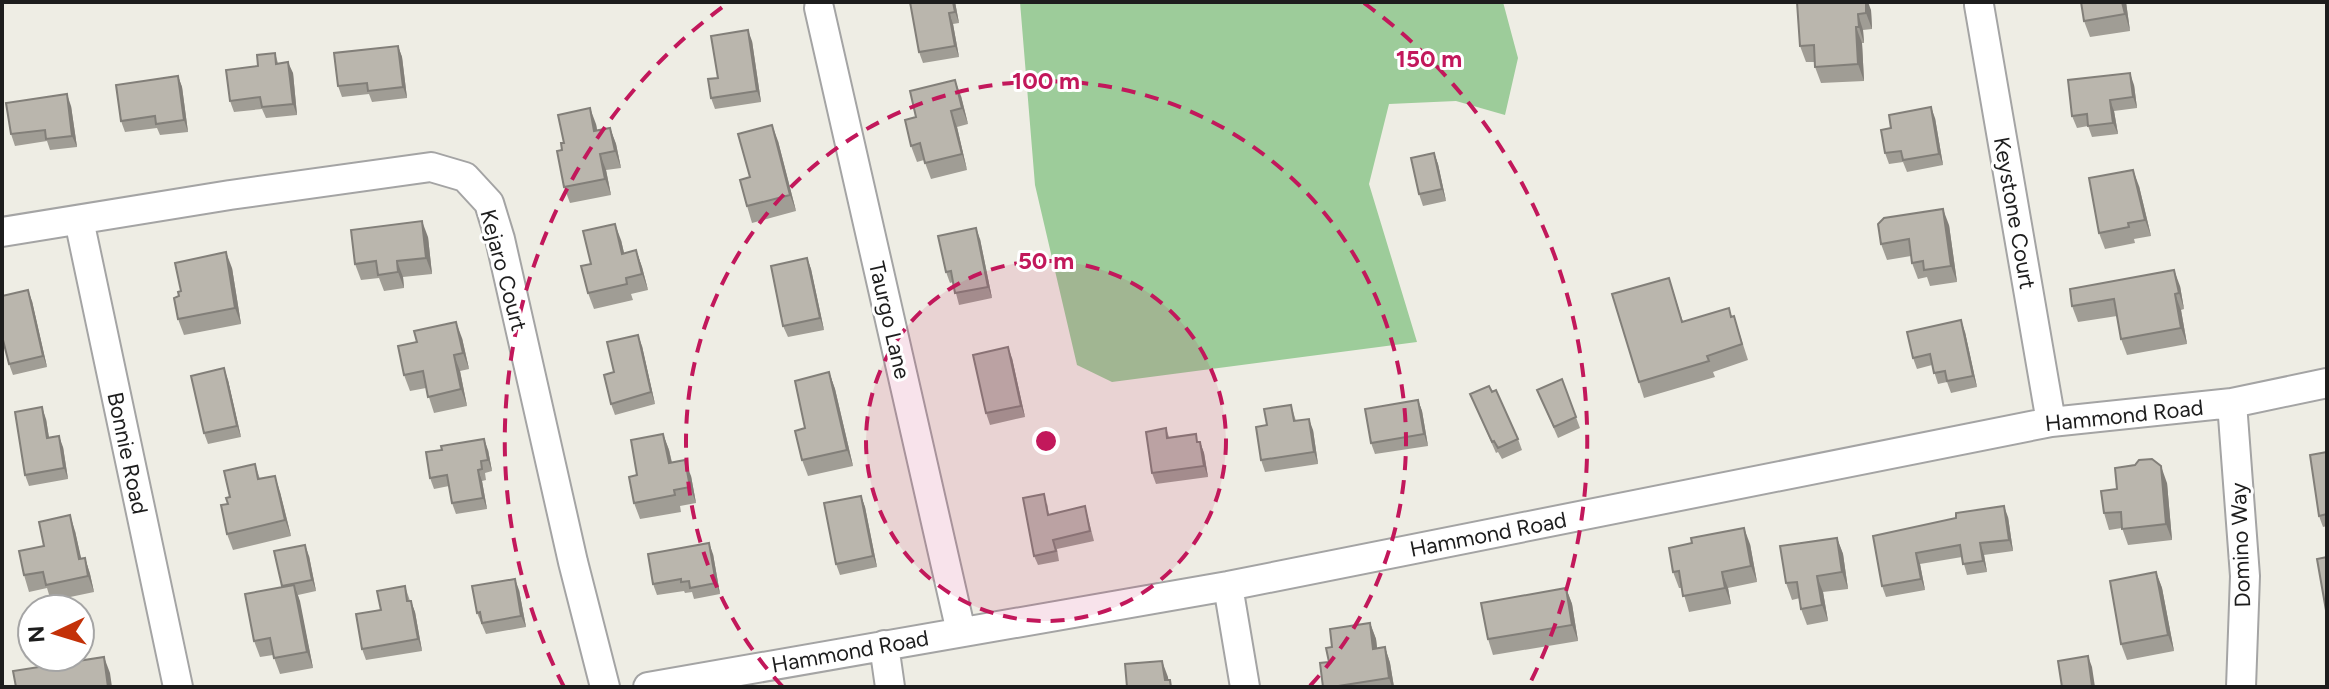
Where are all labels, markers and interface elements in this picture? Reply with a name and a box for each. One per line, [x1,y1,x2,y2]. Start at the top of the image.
text: 150 m [1396,44,1462,73]
text: 100 m [1012,66,1080,95]
street label: Keystone Court [1988,135,2041,291]
street label: Kejaro Court [474,206,533,334]
text: 50 m [1018,246,1074,275]
street label: Taurgo Lane [863,259,916,382]
street label: Bonnie Road [101,390,154,517]
street label: Hammond Road [2043,394,2205,437]
centre of rings [1032,427,1060,455]
street label: Domino Way [2225,482,2256,608]
street label: Hammond Road [1407,506,1569,563]
north arrow [16,593,96,673]
street label: Hammond Road [769,624,931,679]
text: N [22,625,51,644]

